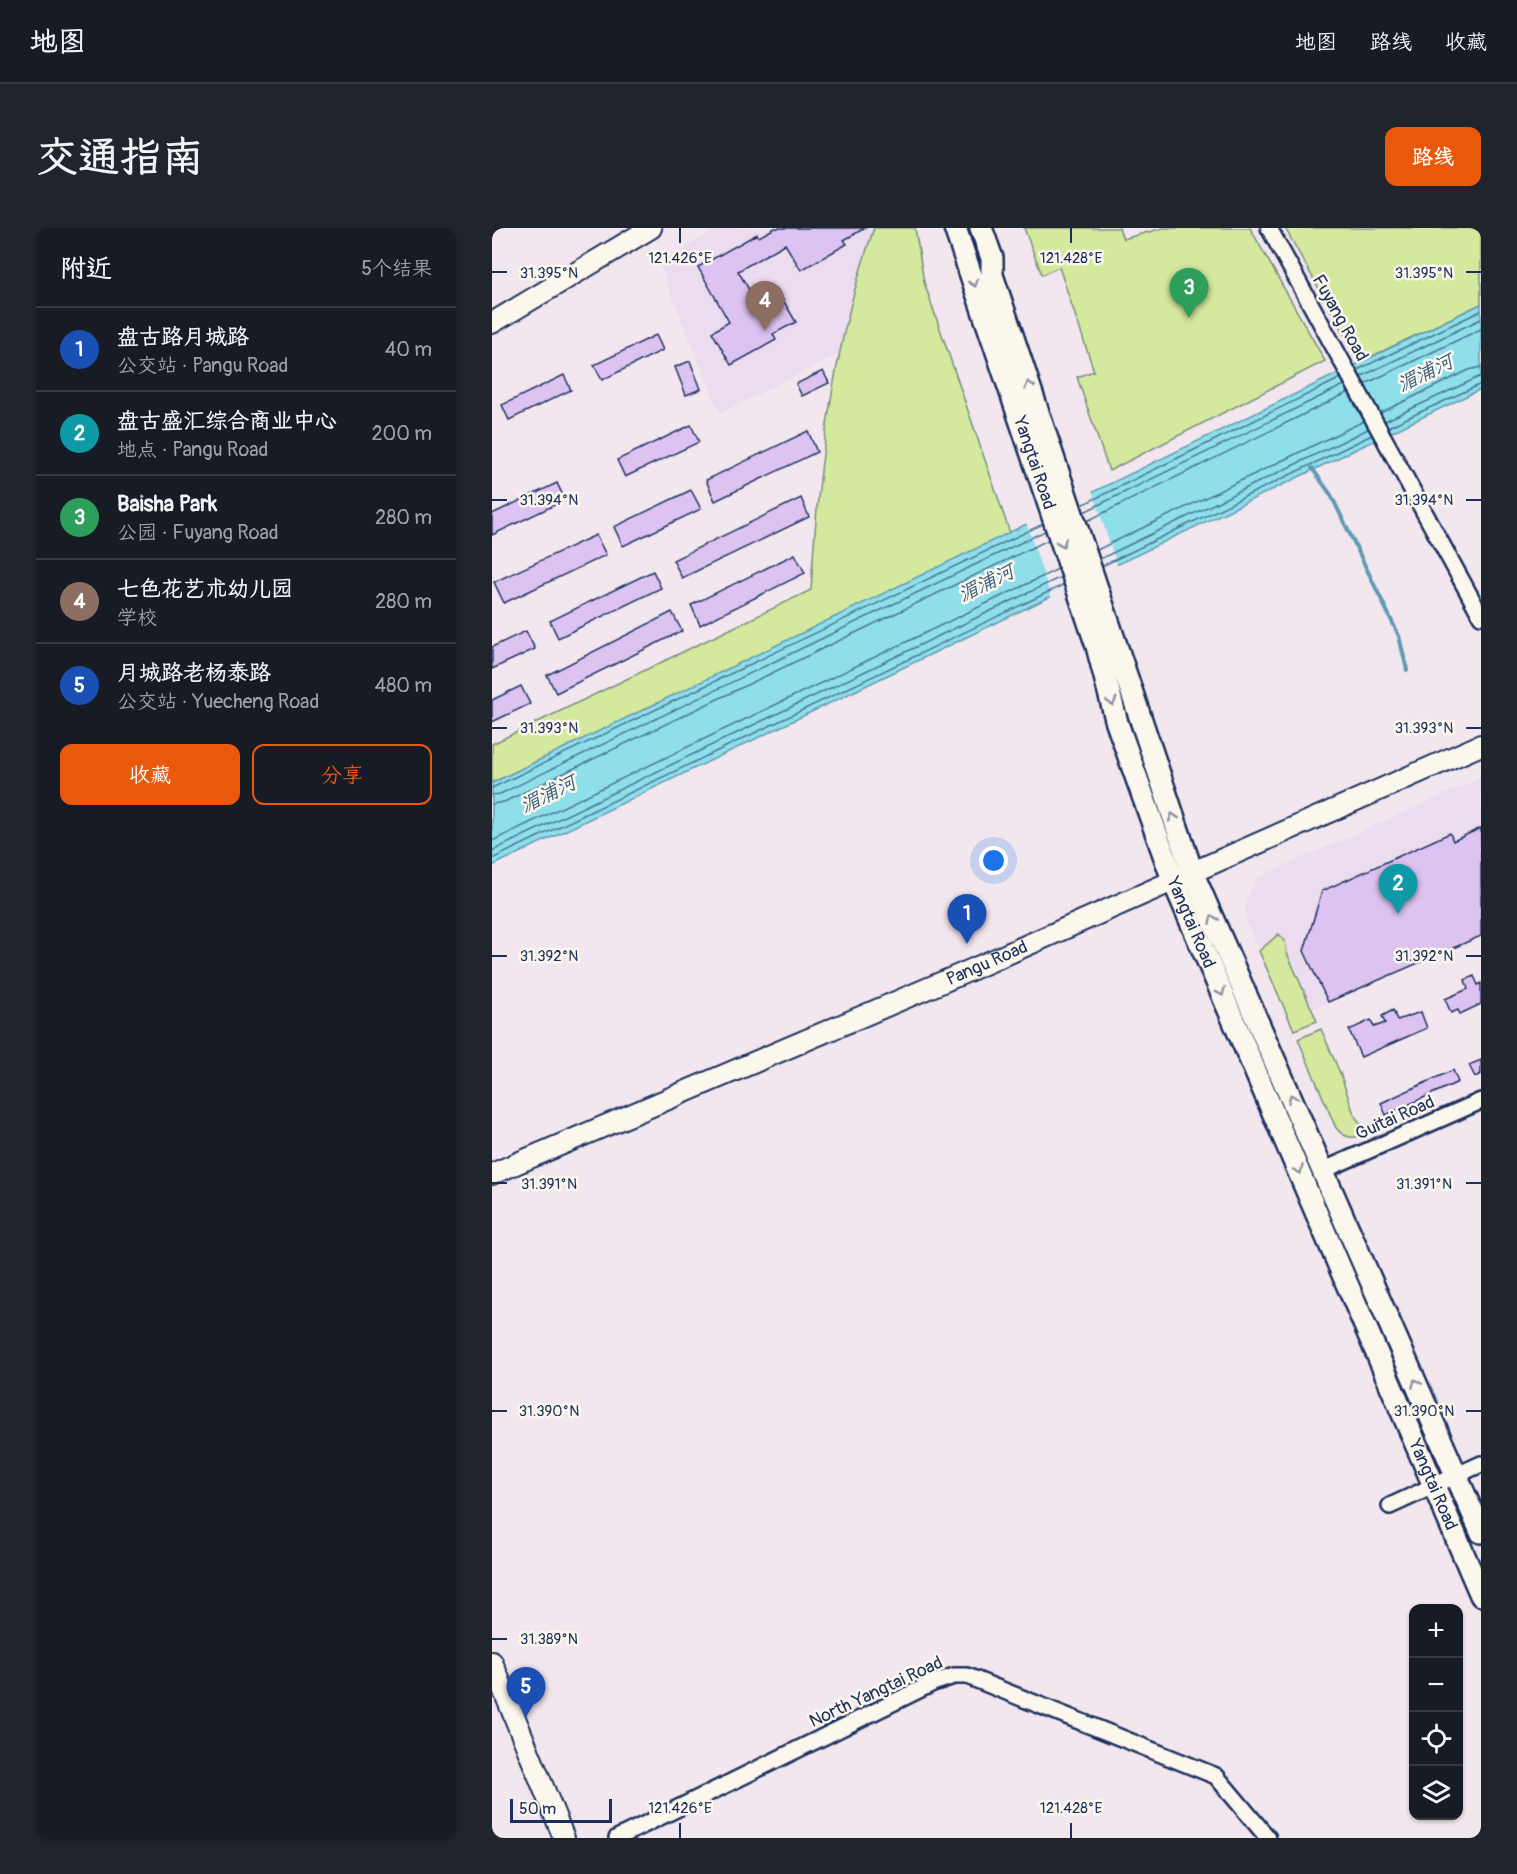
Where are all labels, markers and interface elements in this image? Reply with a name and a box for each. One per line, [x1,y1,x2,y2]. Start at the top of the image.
text: 地图 [30,25,86,60]
text: 地图 [1295,29,1337,56]
text: 路线 [1370,29,1412,56]
text: 收藏 [1445,29,1487,56]
button: 路线 [1385,127,1481,186]
text: 交通指南 [36,132,204,184]
text: 121.426°E [648,249,712,268]
text: 121.428°E [1040,249,1102,268]
text: 附近 [60,253,112,285]
text: 5个结果 [361,256,432,281]
text: 31.395°N [520,264,578,283]
text: 31.395°N [1395,264,1453,283]
pin: 3 [1170,268,1208,318]
street label: Fuyang Road [1307,271,1373,365]
one-way arrow [966,277,979,288]
pin: 4 [746,282,784,331]
text: 盘古路月城路 [117,323,249,351]
text: 1 [76,337,83,362]
text: 40 m [385,337,432,362]
water label: 湄浦河 [1393,347,1460,397]
text: 公交站 · Pangu Road [117,353,288,378]
one-way arrow [1023,380,1036,390]
text: 盘古盛汇综合商业中心 [117,407,337,435]
street label: Yangtai Road [1008,412,1061,512]
text: 2 [74,421,85,446]
text: 200 m [371,421,432,446]
text: 地点 · Pangu Road [117,437,268,462]
text: Baisha Park [117,490,217,518]
text: 31.394°N [519,491,579,510]
text: 31.394°N [1394,491,1454,510]
text: 3 [74,505,85,530]
text: 280 m [375,505,432,530]
text: 公园 · Fuyang Road [117,520,279,545]
one-way arrow [1054,537,1067,548]
water label: 湄浦河 [954,557,1021,607]
text: 七色花艺术幼儿园 [117,575,293,603]
text: 4 [74,589,85,614]
text: 280 m [375,589,432,614]
text: 学校 [117,605,157,630]
text: 月城路老杨泰路 [117,659,271,687]
text: 5 [74,673,85,698]
text: 480 m [375,673,432,698]
text: 公交站 · Yuecheng Road [117,689,319,714]
one-way arrow [1105,696,1117,707]
text: 31.393°N [520,719,578,738]
text: 31.393°N [1395,719,1453,738]
button: 收藏 [60,744,240,805]
button: 分享 [252,744,432,805]
water label: 湄浦河 [516,768,583,818]
one-way arrow [1168,812,1181,823]
your location [979,846,1008,875]
pin: 2 [1378,864,1418,914]
street label: Yangtai Road [1161,873,1221,972]
pin: 1 [948,894,986,944]
one-way arrow [1208,915,1220,926]
street label: Pangu Road [943,935,1031,991]
text: 31.392°N [520,947,578,966]
text: 31.392°N [1395,947,1453,966]
one-way arrow [1214,985,1226,996]
street label: Guitai Road [1352,1090,1438,1146]
one-way arrow [1287,1093,1299,1104]
one-way arrow [1292,1164,1304,1175]
text: 31.391°N [521,1175,577,1194]
text: 31.391°N [1396,1175,1452,1194]
one-way arrow [1411,1379,1423,1390]
text: 31.390°N [519,1402,579,1421]
text: 31.390°N [1394,1402,1454,1421]
street label: Yangtai Road [1403,1435,1463,1534]
map controls [1409,1604,1463,1820]
button: + [1409,1604,1463,1658]
text: 31.389°N [520,1630,578,1649]
street label: North Yangtai Road [806,1651,946,1733]
button: − [1409,1658,1463,1712]
pin: 5 [507,1668,546,1717]
button: locate [1409,1712,1463,1766]
button: layers [1409,1766,1463,1820]
scale bar [510,1796,612,1824]
text: 50 m [519,1799,556,1819]
text: 121.426°E [648,1799,712,1818]
text: 121.428°E [1040,1799,1102,1818]

